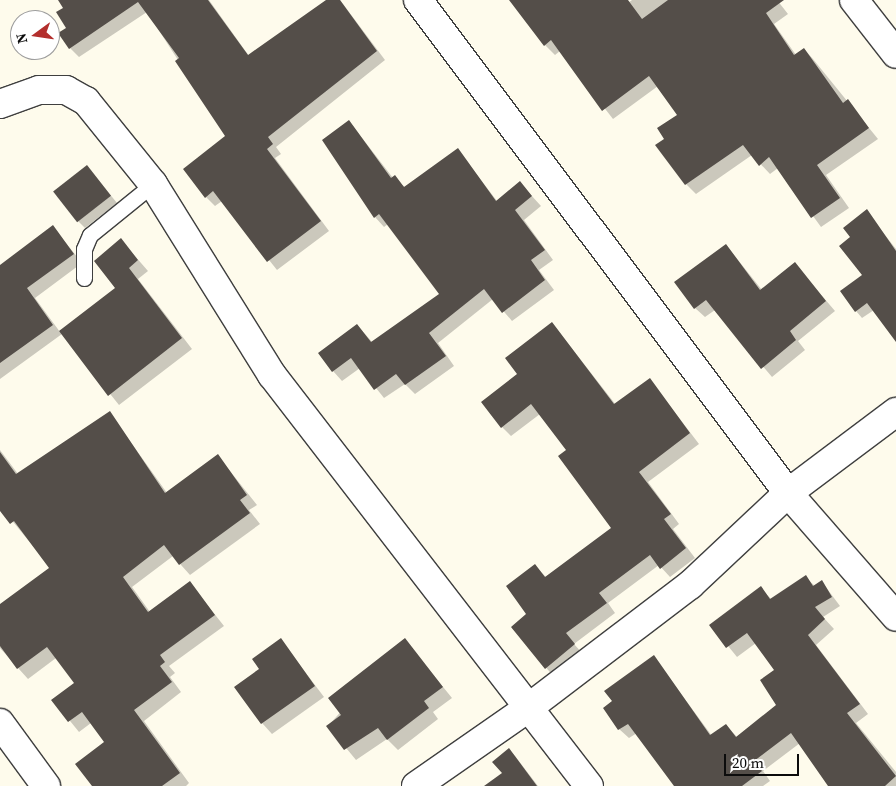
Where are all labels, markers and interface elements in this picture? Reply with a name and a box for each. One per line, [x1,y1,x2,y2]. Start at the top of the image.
north arrow [10,10,60,60]
text: N [10,31,32,46]
scale bar [726,744,801,776]
text: 20 m [732,752,764,773]

